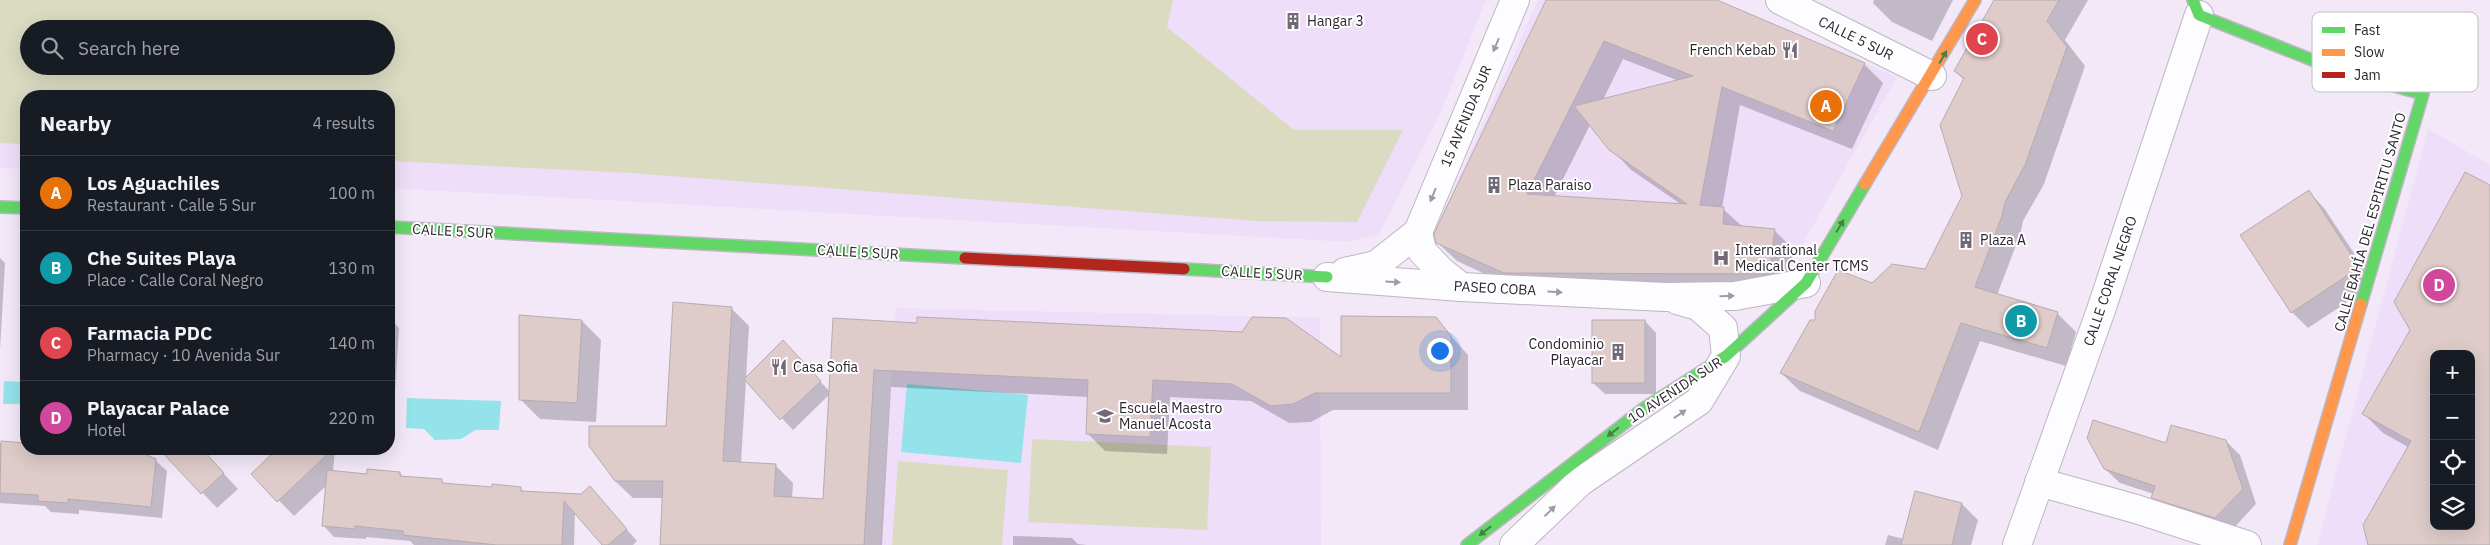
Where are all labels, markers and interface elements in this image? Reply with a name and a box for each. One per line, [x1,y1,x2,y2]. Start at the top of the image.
building icon: Hangar 3 [1283,11,1303,31]
place label: Hangar 3 [1307,12,1364,30]
street label: CALLE 5 SUR [1815,12,1897,64]
legend [2312,12,2478,92]
search box [20,20,395,75]
pin: C [1966,20,1998,58]
text: Fast [2354,21,2380,39]
icon: search [38,34,66,62]
text: Search here [78,36,180,60]
one-way arrow [1492,38,1500,53]
restaurant icon: French Kebab [1780,40,1800,60]
place label: French Kebab [1690,41,1776,59]
text: Slow [2354,43,2385,61]
one-way arrow [1938,51,1947,64]
street label: 15 AVENIDA SUR [1436,62,1496,170]
text: Jam [2354,66,2381,84]
pin: A [1810,87,1842,125]
text: Nearby [40,109,111,137]
street label: CALLE BAHÍA DEL ESPIRITU SANTO [2329,110,2410,334]
text: 4 results [312,113,375,133]
text: Los Aguachiles [87,171,220,195]
building icon: Plaza Paraiso [1484,175,1504,195]
place label: Plaza Paraiso [1508,176,1592,194]
text: A [51,183,61,203]
text: 100 m [328,183,375,203]
one-way arrow [1429,188,1437,203]
text: Restaurant · Calle 5 Sur [87,195,256,215]
street label: CALLE CORAL NEGRO [2079,214,2141,348]
street label: CALLE 5 SUR [412,220,494,242]
one-way arrow [1836,220,1845,233]
building icon: Plaza A [1956,230,1976,250]
place label: Plaza A [1980,231,2026,249]
street label: CALLE 5 SUR [817,241,899,263]
place label: International Medical Center TCMS [1735,241,1869,275]
text: Che Suites Playa [87,246,236,270]
hospital icon: International Medical Center TCMS [1711,248,1731,268]
text: B [51,258,61,278]
text: 130 m [328,258,375,278]
street label: CALLE 5 SUR [1221,262,1303,284]
pin: D [2423,266,2455,304]
text: Place · Calle Coral Negro [87,270,263,290]
street label: PASEO COBA [1453,277,1537,299]
one-way arrow [1385,278,1401,286]
one-way arrow [1547,288,1563,296]
one-way arrow [1719,291,1735,299]
pin: B [2005,302,2037,340]
text: Farmacia PDC [87,321,212,345]
text: C [51,333,61,353]
text: 140 m [328,333,375,353]
place label: Condominio Playacar [1529,335,1604,369]
your location [1427,338,1453,364]
building icon: Condominio Playacar [1608,342,1628,362]
text: Pharmacy · 10 Avenida Sur [87,345,280,365]
map controls [2430,350,2475,530]
button: + [2430,350,2475,395]
street label: 10 AVENIDA SUR [1624,353,1726,427]
restaurant icon: Casa Sofia [769,357,789,377]
place label: Casa Sofia [793,358,859,376]
button: − [2430,395,2475,440]
text: Playacar Palace [87,396,229,420]
place label: Escuela Maestro Manuel Acosta [1119,399,1222,433]
school or university icon: Escuela Maestro Manuel Acosta [1095,406,1115,426]
text: D [50,408,62,428]
text: 220 m [328,408,375,428]
one-way arrow [1673,409,1686,419]
text: Hotel [87,420,126,440]
one-way arrow [1607,426,1620,437]
button: locate [2430,440,2475,485]
button: layers [2430,485,2475,530]
one-way arrow [1543,505,1555,517]
one-way arrow [1478,526,1491,536]

